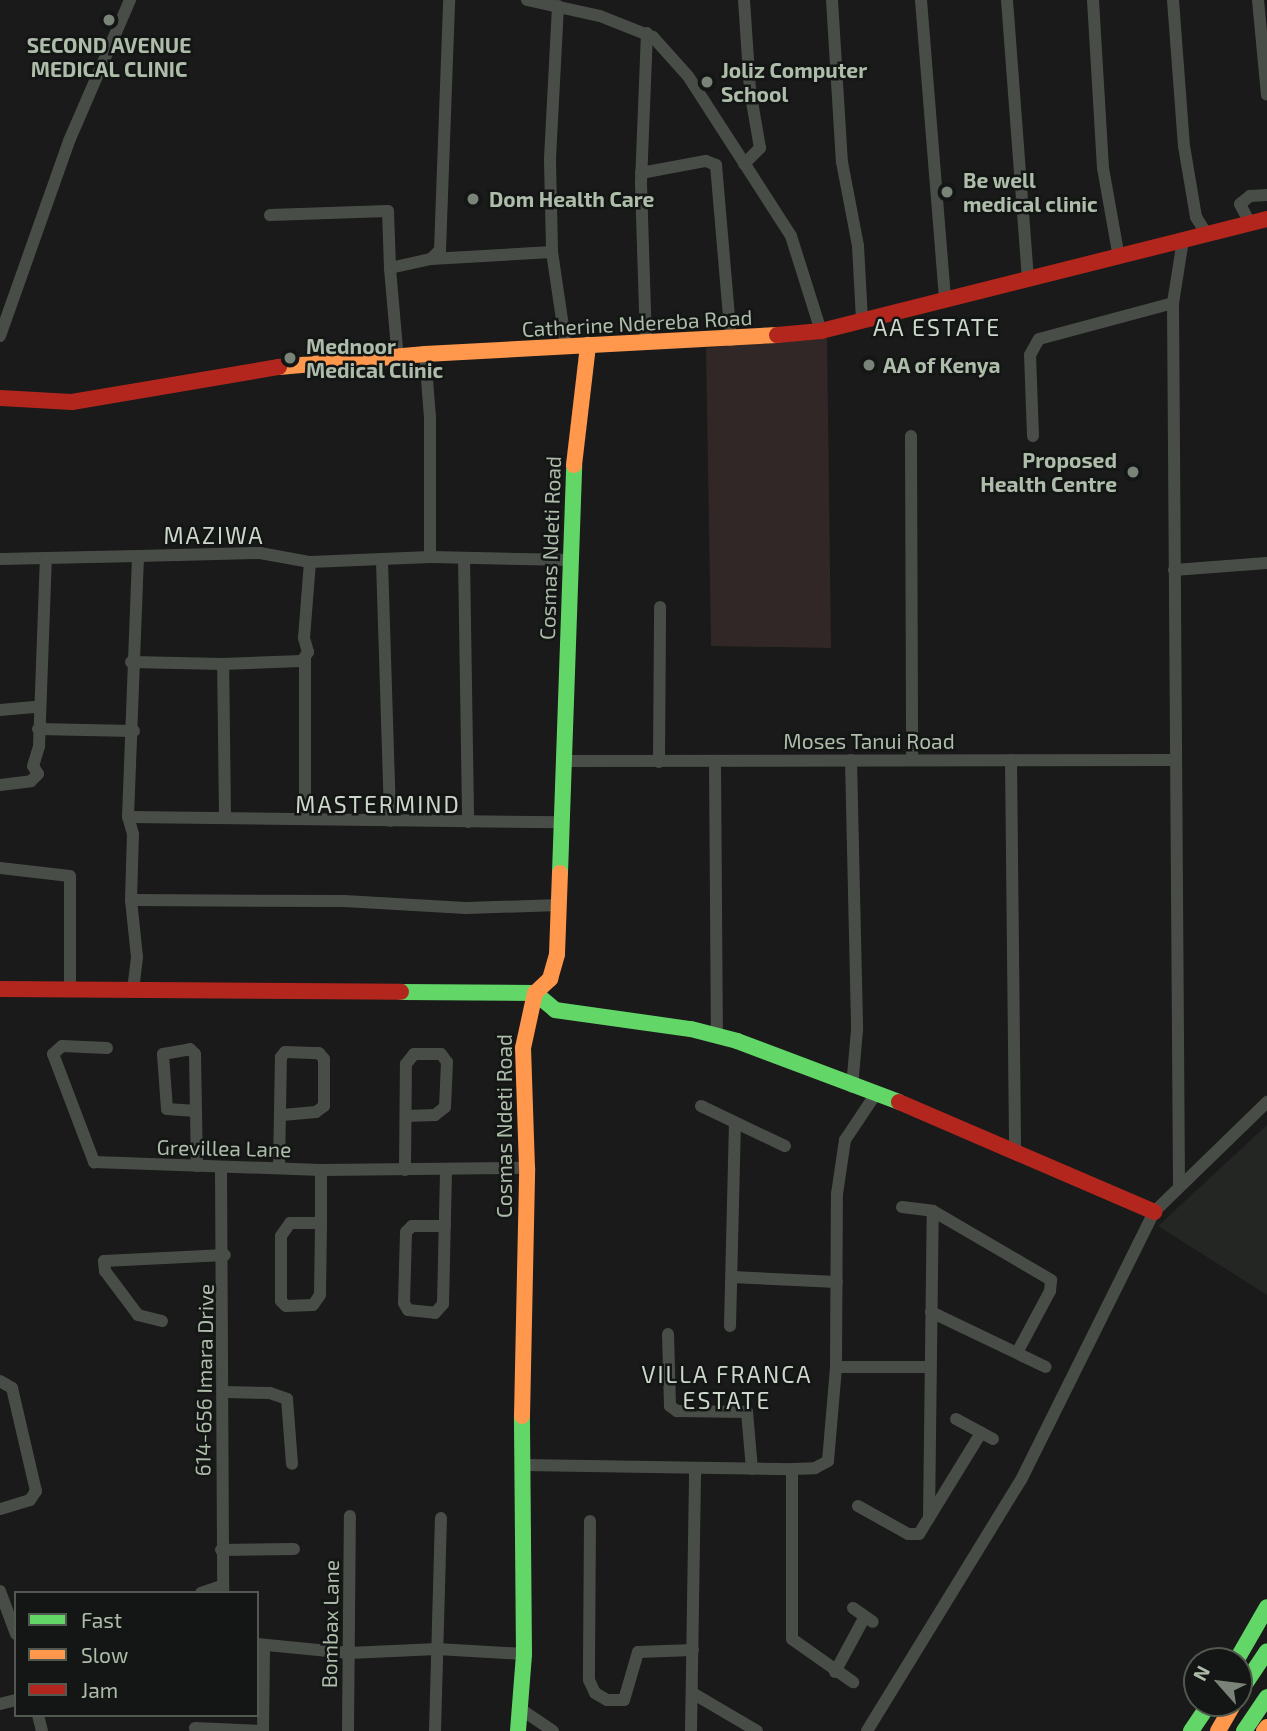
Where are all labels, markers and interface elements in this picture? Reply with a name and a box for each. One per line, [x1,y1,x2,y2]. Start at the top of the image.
marker: SECOND AVENUE MEDICAL CLINIC [99,10,119,30]
place label: SECOND AVENUE MEDICAL CLINIC [26,32,192,82]
place label: Joliz Computer School [721,57,867,107]
marker: Joliz Computer School [699,74,715,90]
place label: Be well medical clinic [963,167,1098,217]
marker: Be well medical clinic [937,182,957,202]
place label: Dom Health Care [489,186,654,212]
marker: Dom Health Care [463,189,483,209]
street label: Catherine Ndereba Road [521,304,753,342]
district label: AA ESTATE [874,313,1000,341]
place label: Mednoor Medical Clinic [306,333,444,383]
marker: Mednoor Medical Clinic [280,348,300,368]
place label: AA of Kenya [883,352,1001,378]
marker: AA of Kenya [861,357,877,373]
place label: Proposed Health Centre [980,447,1117,497]
street label: Cosmas Ndeti Road [534,456,566,640]
marker: Proposed Health Centre [1123,462,1143,482]
district label: MAZIWA [164,521,264,549]
street label: Moses Tanui Road [783,728,955,754]
district label: MASTERMIND [296,790,460,818]
street label: Cosmas Ndeti Road [491,1034,517,1218]
street label: Grevillea Lane [156,1134,292,1162]
street label: 614-656 Imara Drive [190,1283,218,1477]
district label: VILLA FRANCA ESTATE [643,1360,811,1414]
street label: Bombax Lane [316,1560,344,1688]
legend [14,1591,259,1717]
text: Fast [81,1607,122,1632]
text: Slow [81,1642,128,1667]
north arrow [1183,1647,1253,1717]
text: N [1187,1661,1214,1684]
text: Jam [81,1677,118,1702]

